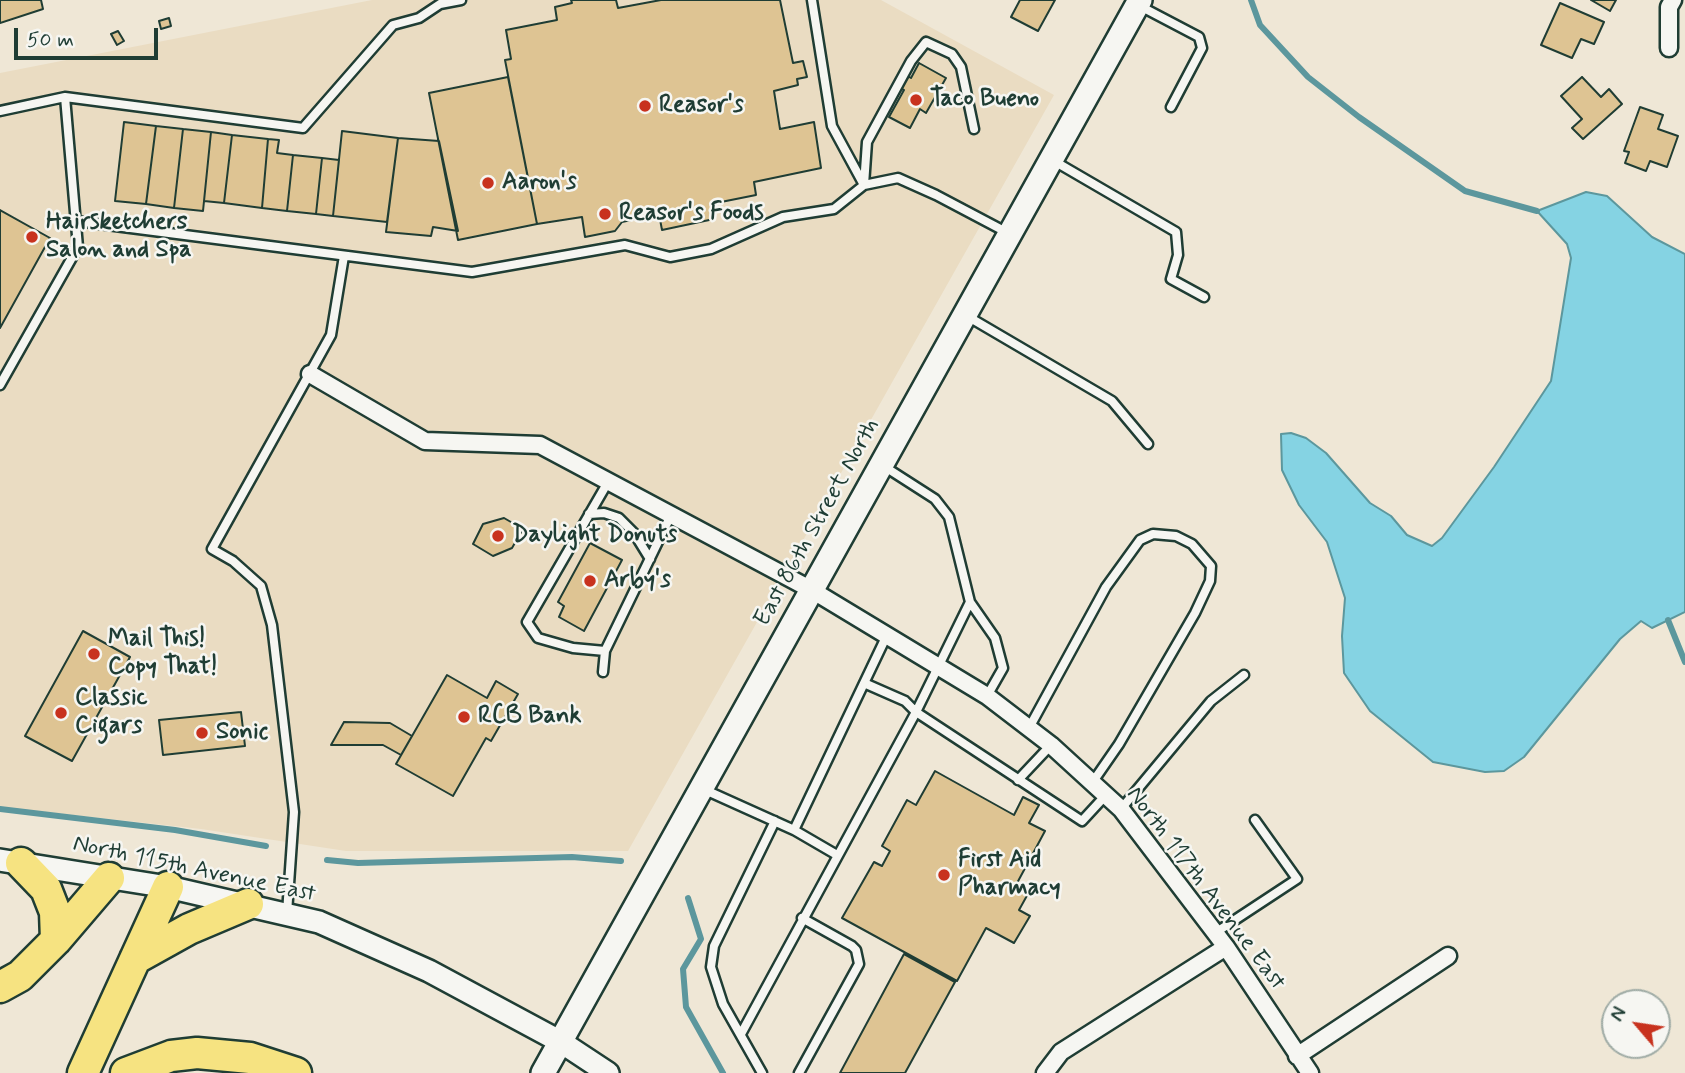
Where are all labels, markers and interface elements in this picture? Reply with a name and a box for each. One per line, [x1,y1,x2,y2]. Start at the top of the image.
scale bar [18,14,161,58]
text: 50 m [27,26,74,54]
place label: Taco Bueno [930,86,1039,114]
place label: Reasor's [659,92,744,120]
marker: Taco Bueno [908,92,924,108]
marker: Reasor's [637,98,653,114]
place label: Aaron's [502,169,576,197]
marker: Aaron's [480,175,496,191]
place label: Reasor's Foods [619,200,764,228]
marker: Reasor's Foods [597,206,613,222]
place label: Hairsketchers Salon and Spa [46,209,192,265]
marker: Hairsketchers Salon and Spa [24,229,40,245]
street label: East 86th Street North [749,414,887,632]
place label: Daylight Donuts [512,522,677,550]
marker: Daylight Donuts [490,528,506,544]
place label: Arby's [604,567,671,595]
marker: Arby's [582,573,598,589]
place label: Mail This! Copy That! [108,626,217,682]
marker: Mail This! Copy That! [86,646,102,662]
place label: Classic Cigars [75,685,148,741]
place label: RCB Bank [478,703,581,731]
marker: Classic Cigars [53,705,69,721]
marker: RCB Bank [456,709,472,725]
place label: Sonic [216,719,268,747]
marker: Sonic [194,725,210,741]
street label: North 117th Avenue East [1119,782,1291,996]
street label: North 115th Avenue East [70,830,318,910]
place label: First Aid Pharmacy [958,847,1061,903]
marker: First Aid Pharmacy [936,867,952,883]
north arrow [1601,989,1671,1059]
text: N [1605,1003,1633,1026]

